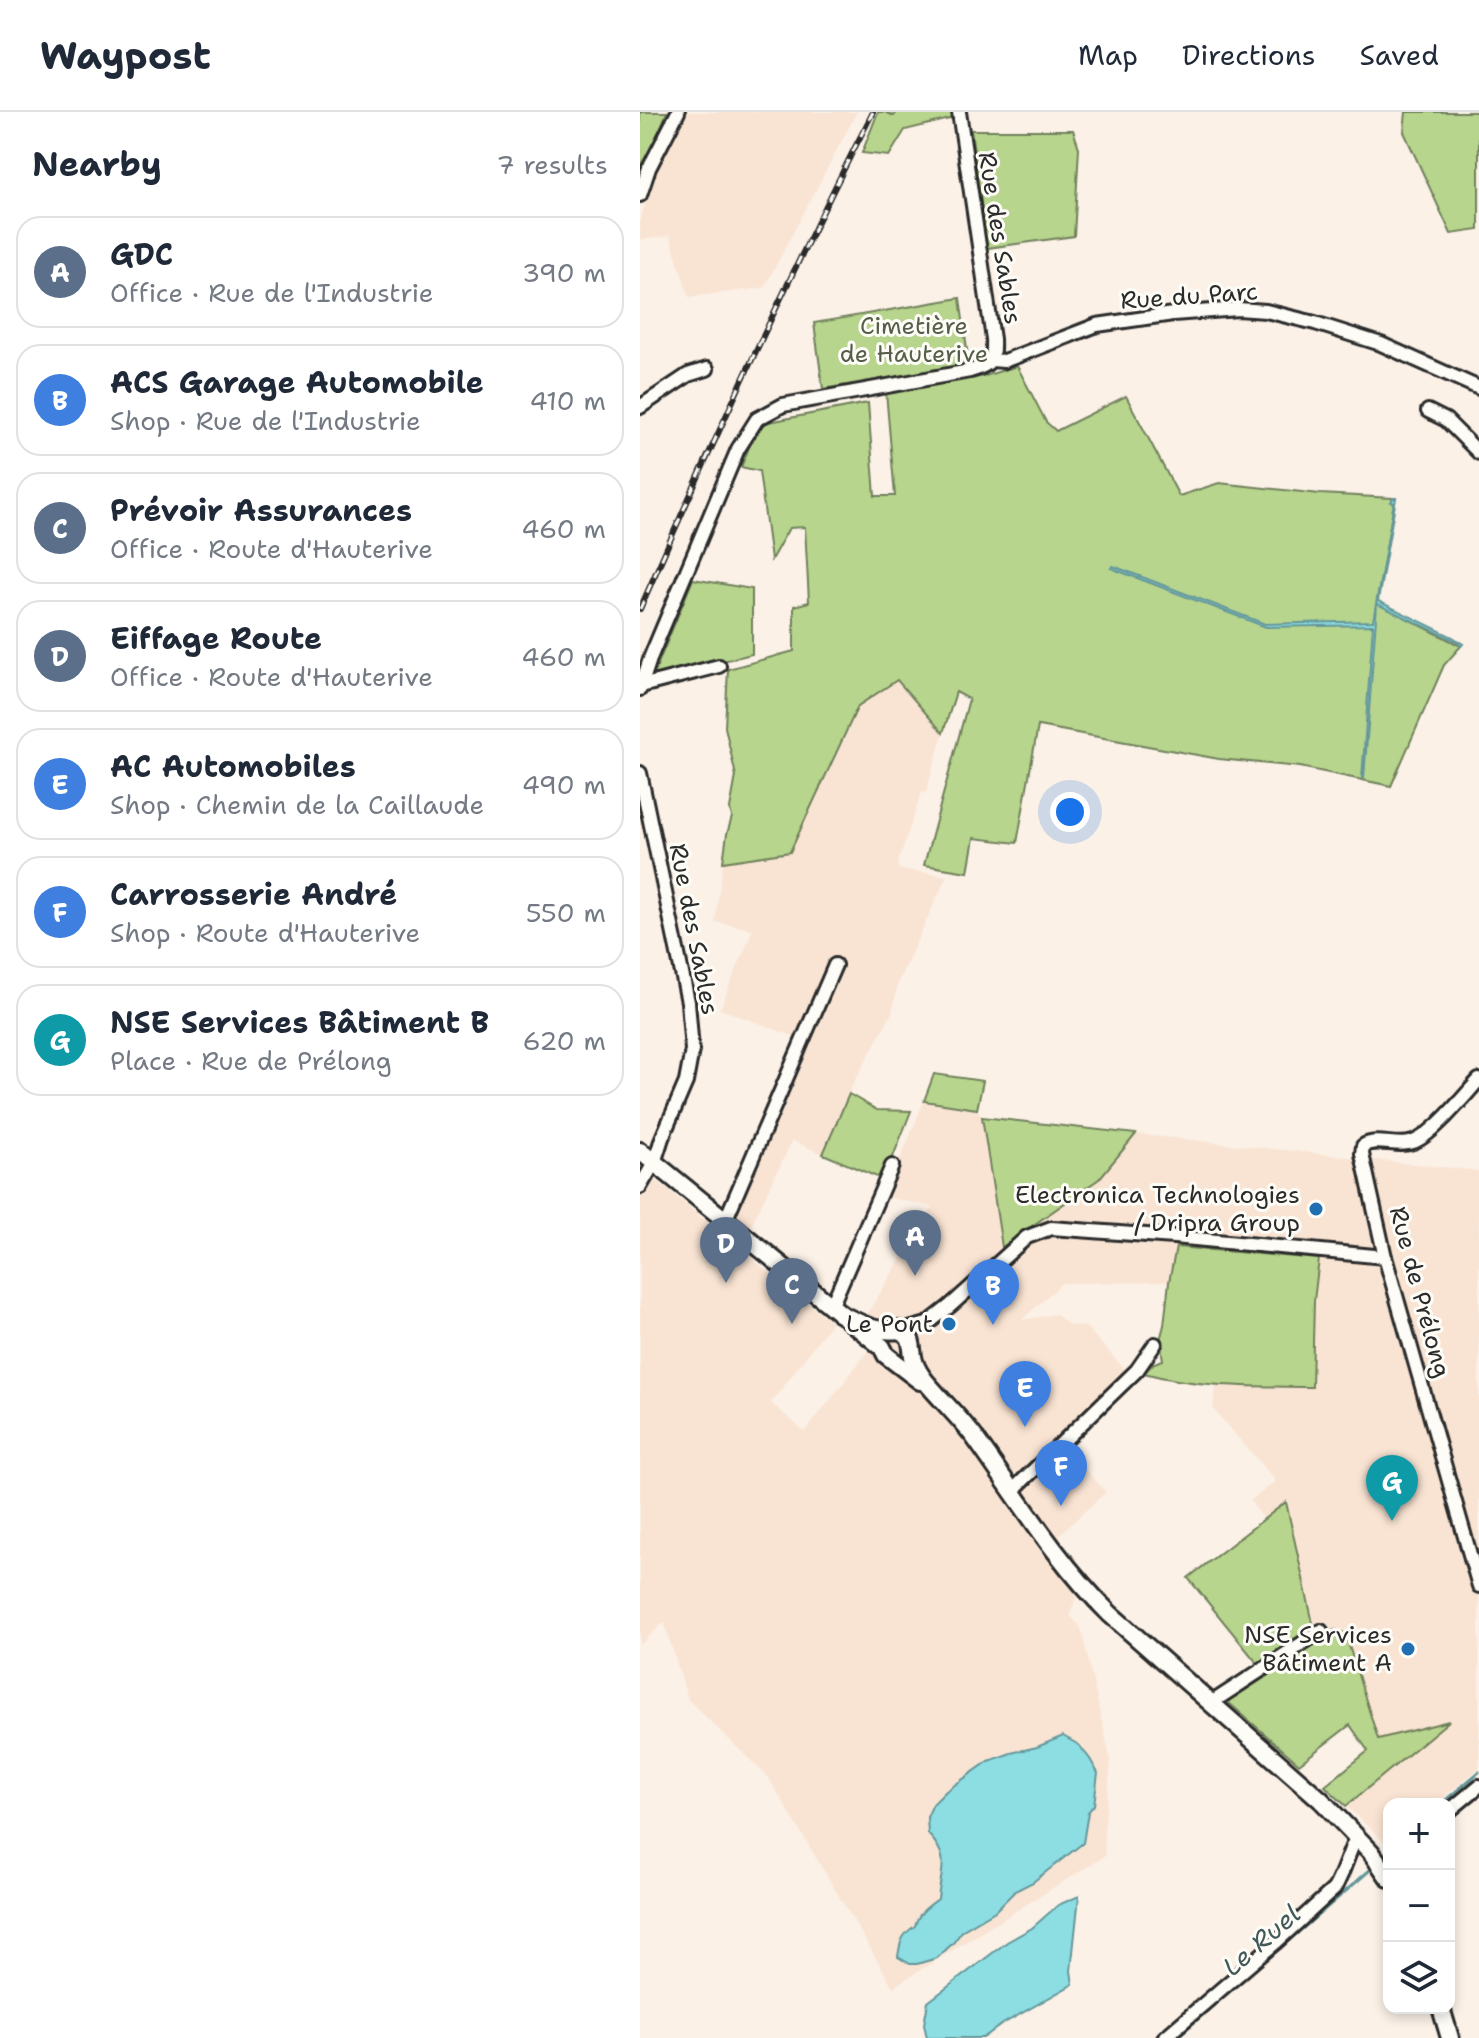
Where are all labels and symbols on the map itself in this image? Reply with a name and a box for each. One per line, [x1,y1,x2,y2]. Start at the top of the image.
street label: Rue des Sables [971,150,1029,326]
street label: Rue du Parc [1119,275,1259,317]
park label: Cimetière de Hauterive [840,310,988,370]
your location [1050,792,1090,832]
street label: Rue des Sables [662,841,726,1017]
place label: Electronica Technologies / Dripra Group [1015,1179,1300,1239]
marker: Electronica Technologies / Dripra Group [1307,1200,1325,1218]
street label: Rue de Prélong [1382,1203,1458,1381]
pin: A [889,1210,941,1276]
pin: D [700,1217,752,1283]
pin: C [766,1258,818,1324]
pin: B [967,1259,1019,1325]
place label: Le Pont [846,1308,933,1340]
marker: Le Pont [940,1315,958,1333]
pin: E [999,1361,1051,1427]
pin: F [1035,1440,1087,1506]
pin: G [1366,1455,1418,1521]
place label: NSE Services Bâtiment A [1244,1619,1392,1679]
marker: NSE Services Bâtiment A [1399,1640,1417,1658]
water label: Le Ruel [1215,1896,1307,1984]

